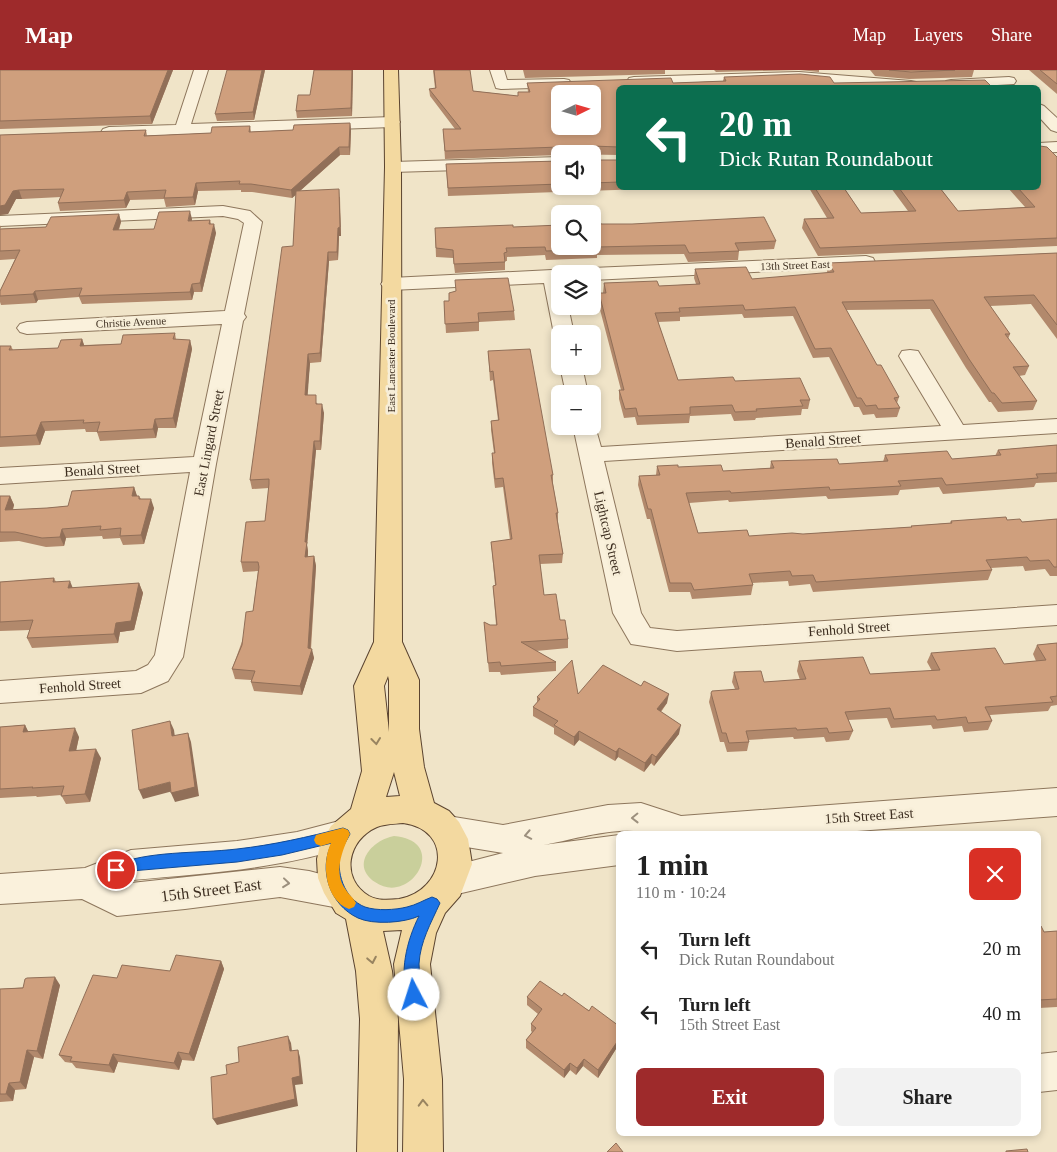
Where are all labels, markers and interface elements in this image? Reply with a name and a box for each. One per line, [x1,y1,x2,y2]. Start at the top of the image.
text: Map [25,22,73,48]
text: Map [853,25,886,45]
text: Layers [914,25,963,45]
text: Share [991,25,1032,45]
north arrow [551,85,601,135]
map controls [551,85,601,435]
icon: left [636,105,701,170]
text: 20 m [719,105,792,144]
button: sound [551,145,601,195]
text: Dick Rutan Roundabout [719,146,933,171]
button: search [551,205,601,255]
street label: 13th Street East [760,258,830,272]
button: layers [551,265,601,315]
street label: East Lancaster Boulevard [385,299,397,413]
street label: Christie Avenue [96,314,167,330]
button: + [551,325,601,375]
button: − [551,385,601,435]
street label: East Lingard Street [191,388,227,497]
street label: Benald Street [785,431,861,451]
street label: Benald Street [64,461,140,479]
street label: Lightcap Street [591,489,625,577]
street label: Fenhold Street [808,619,891,639]
street label: Fenhold Street [39,676,122,696]
one-way arrow [370,738,381,746]
street label: 15th Street East [824,805,914,827]
one-way arrow [630,812,638,823]
one-way arrow [523,830,532,840]
text: 1 min [636,848,709,881]
button: close [969,848,1021,900]
pin [95,849,137,891]
icon: arrive [102,856,130,884]
street label: 15th Street East [160,875,263,905]
one-way arrow [282,877,290,888]
text: 110 m · 10:24 [636,884,726,901]
text: Turn left [679,929,751,950]
icon: left [636,935,664,963]
text: 20 m [982,938,1021,959]
text: Dick Rutan Roundabout [679,951,835,968]
one-way arrow [366,956,376,965]
position arrow [387,968,439,1020]
text: Turn left [679,994,751,1015]
icon: left [636,1000,664,1028]
text: 40 m [982,1003,1021,1024]
text: 15th Street East [679,1016,780,1033]
button: Exit [636,1068,824,1126]
button: Share [834,1068,1021,1126]
one-way arrow [418,1099,429,1107]

